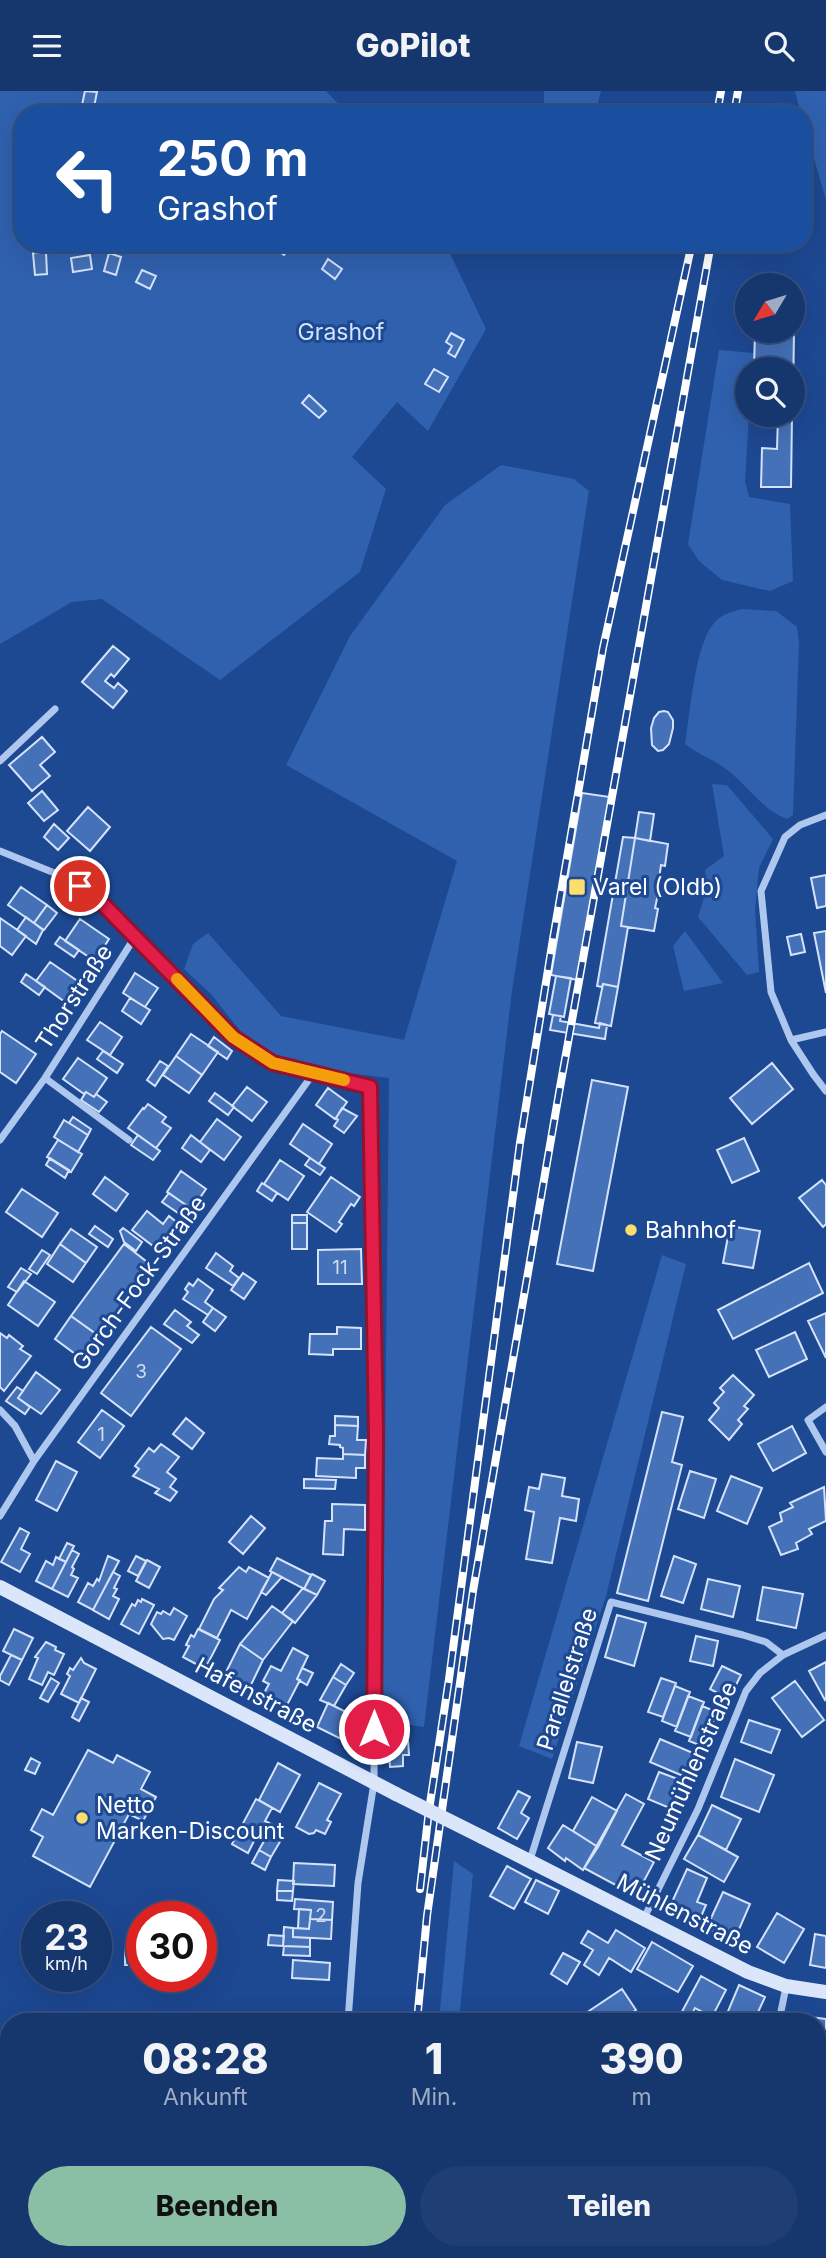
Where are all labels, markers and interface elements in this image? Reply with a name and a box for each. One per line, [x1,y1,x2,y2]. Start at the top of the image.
text: GoPilot [356,26,470,65]
icon: menu [28,27,66,65]
icon: search [760,27,798,65]
text: 250 m [157,129,309,188]
icon: left [42,133,133,224]
text: Grashof [157,189,278,228]
north arrow [735,273,805,343]
map controls [735,273,805,427]
park label: Grashof [298,318,385,346]
button: search [735,357,805,427]
pin [50,856,110,916]
icon: arrive [61,867,99,905]
place label: Varel (Oldb) [593,873,722,901]
marker: Varel (Oldb) [567,877,587,897]
street label: Thorstraße [30,939,118,1055]
street label: Gorch-Fock-Straße [66,1190,212,1376]
place label: Bahnhof [645,1216,737,1244]
marker: Bahnhof [623,1222,639,1238]
house number: 11 [332,1256,348,1279]
house number: 3 [135,1360,147,1383]
house number: 1 [97,1423,105,1446]
street label: Parallelstraße [531,1604,603,1754]
street label: Hafenstraße [190,1651,322,1739]
street label: Neumühlenstraße [639,1677,743,1865]
position arrow [337,1692,411,1766]
place label: Netto Marken-Discount [96,1791,285,1845]
marker: Netto Marken-Discount [74,1810,90,1826]
street label: Mühlenstraße [612,1868,758,1960]
speed limit sign: 30 [126,1901,217,1992]
house number: 2 [315,1904,327,1927]
text: 23 [44,1916,89,1958]
text: km/h [45,1953,88,1974]
text: 08:28 [142,2033,269,2084]
text: 1 [425,2033,443,2084]
text: 390 [599,2033,684,2084]
text: Ankunft [163,2083,248,2111]
text: Min. [411,2083,457,2111]
text: m [632,2083,652,2111]
button: Beenden [28,2166,406,2246]
button: Teilen [420,2166,798,2246]

